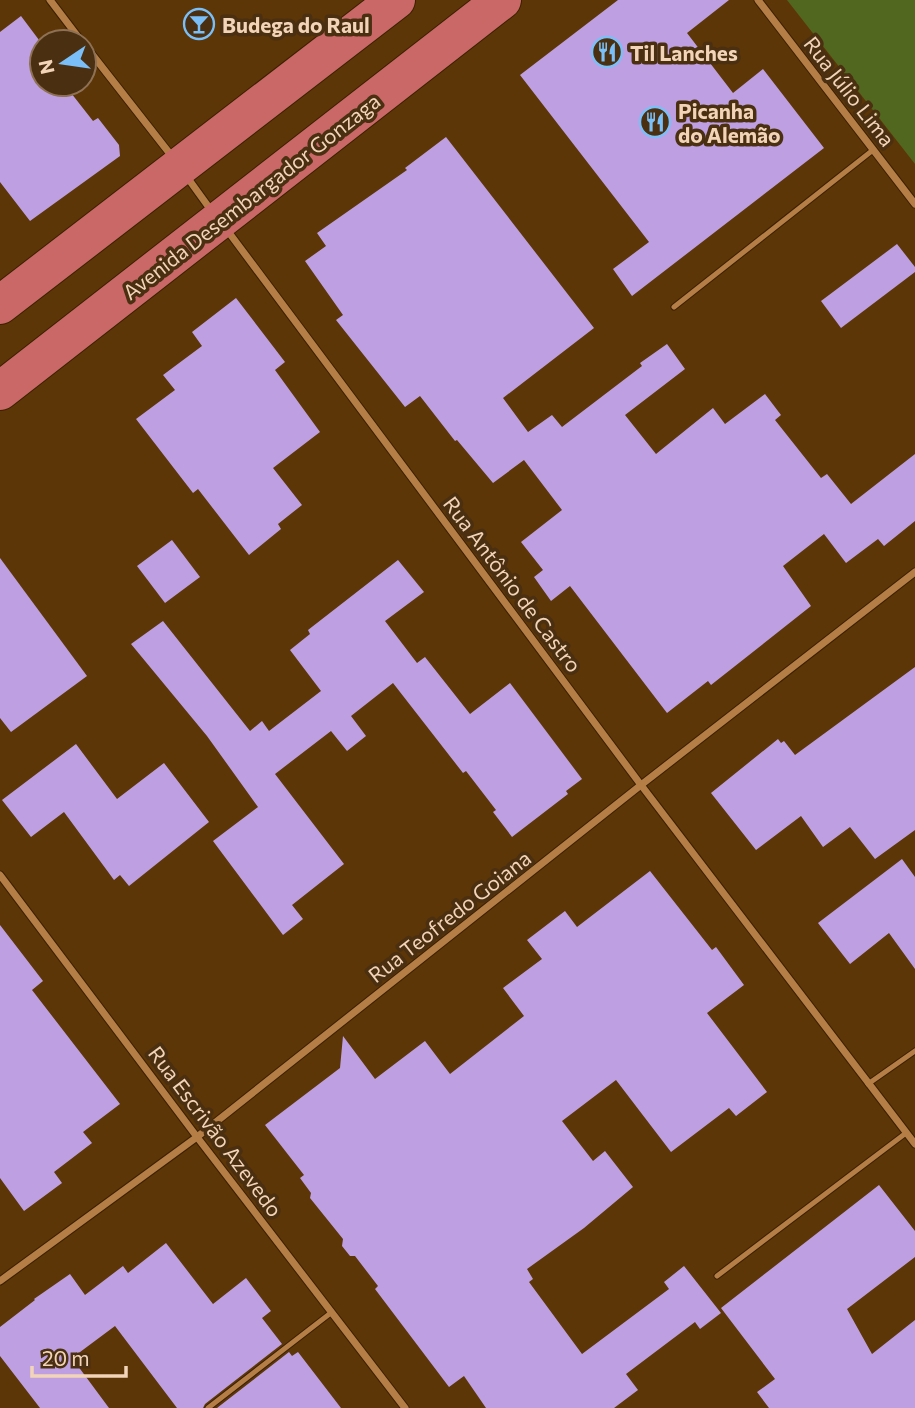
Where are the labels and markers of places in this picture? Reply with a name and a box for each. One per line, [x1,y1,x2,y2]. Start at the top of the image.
bar icon: Budega do Raul [182,7,216,41]
place label: Budega do Raul [222,12,370,37]
restaurant icon: Til Lanches [590,35,624,69]
place label: Til Lanches [630,40,738,65]
place label: Picanha do Alemão [678,98,781,147]
restaurant icon: Picanha do Alemão [638,105,672,139]

